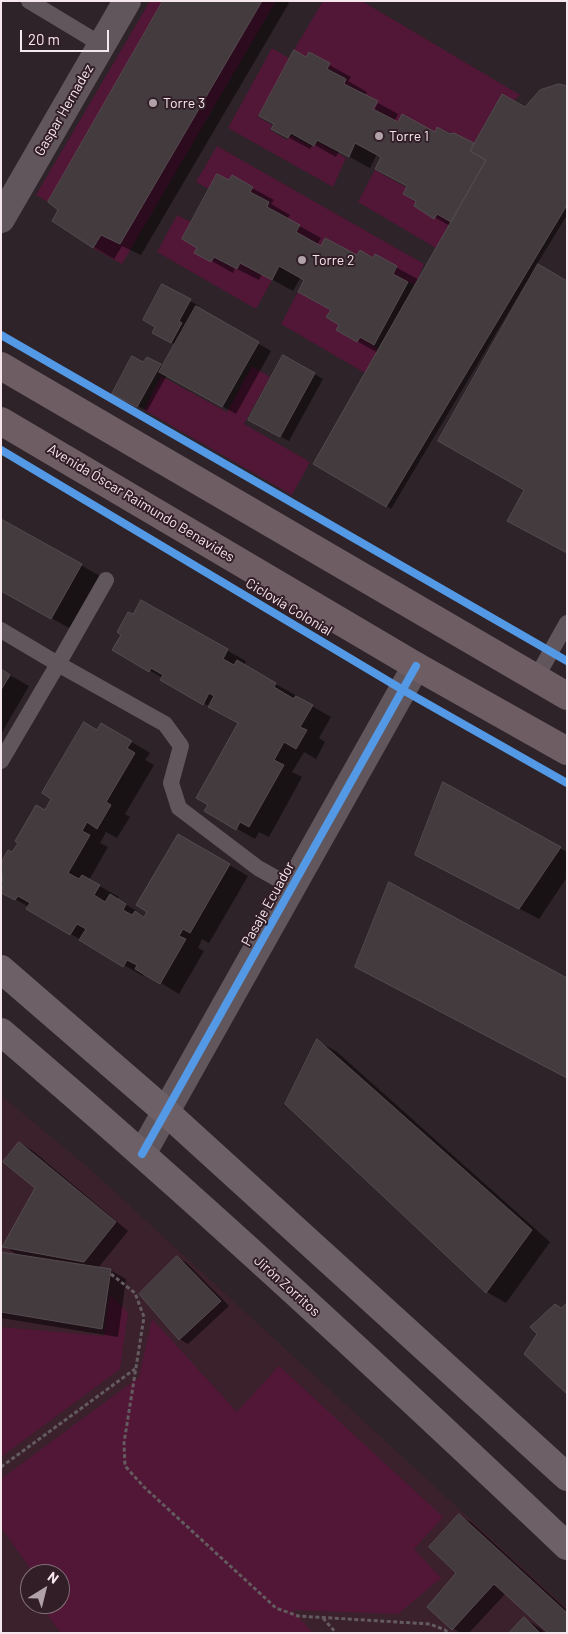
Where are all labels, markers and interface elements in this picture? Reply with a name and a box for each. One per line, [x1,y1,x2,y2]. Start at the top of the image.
scale bar [22,20,111,52]
text: 20 m [28,30,60,48]
street label: Gaspar Hernadez [31,61,97,159]
place label: Torre 3 [163,95,205,111]
marker: Torre 3 [147,97,159,109]
place label: Torre 1 [389,128,429,144]
marker: Torre 1 [373,130,385,142]
place label: Torre 2 [312,252,355,268]
marker: Torre 2 [296,254,308,266]
street label: Avenida Óscar Raimundo Benavides [44,440,238,566]
street label: Ciclovía Colonial [243,575,335,639]
street label: Pasaje Ecuador [238,859,298,949]
street label: Jirón Zorritos [251,1252,323,1320]
north arrow [20,1564,70,1614]
text: N [45,1568,62,1587]

